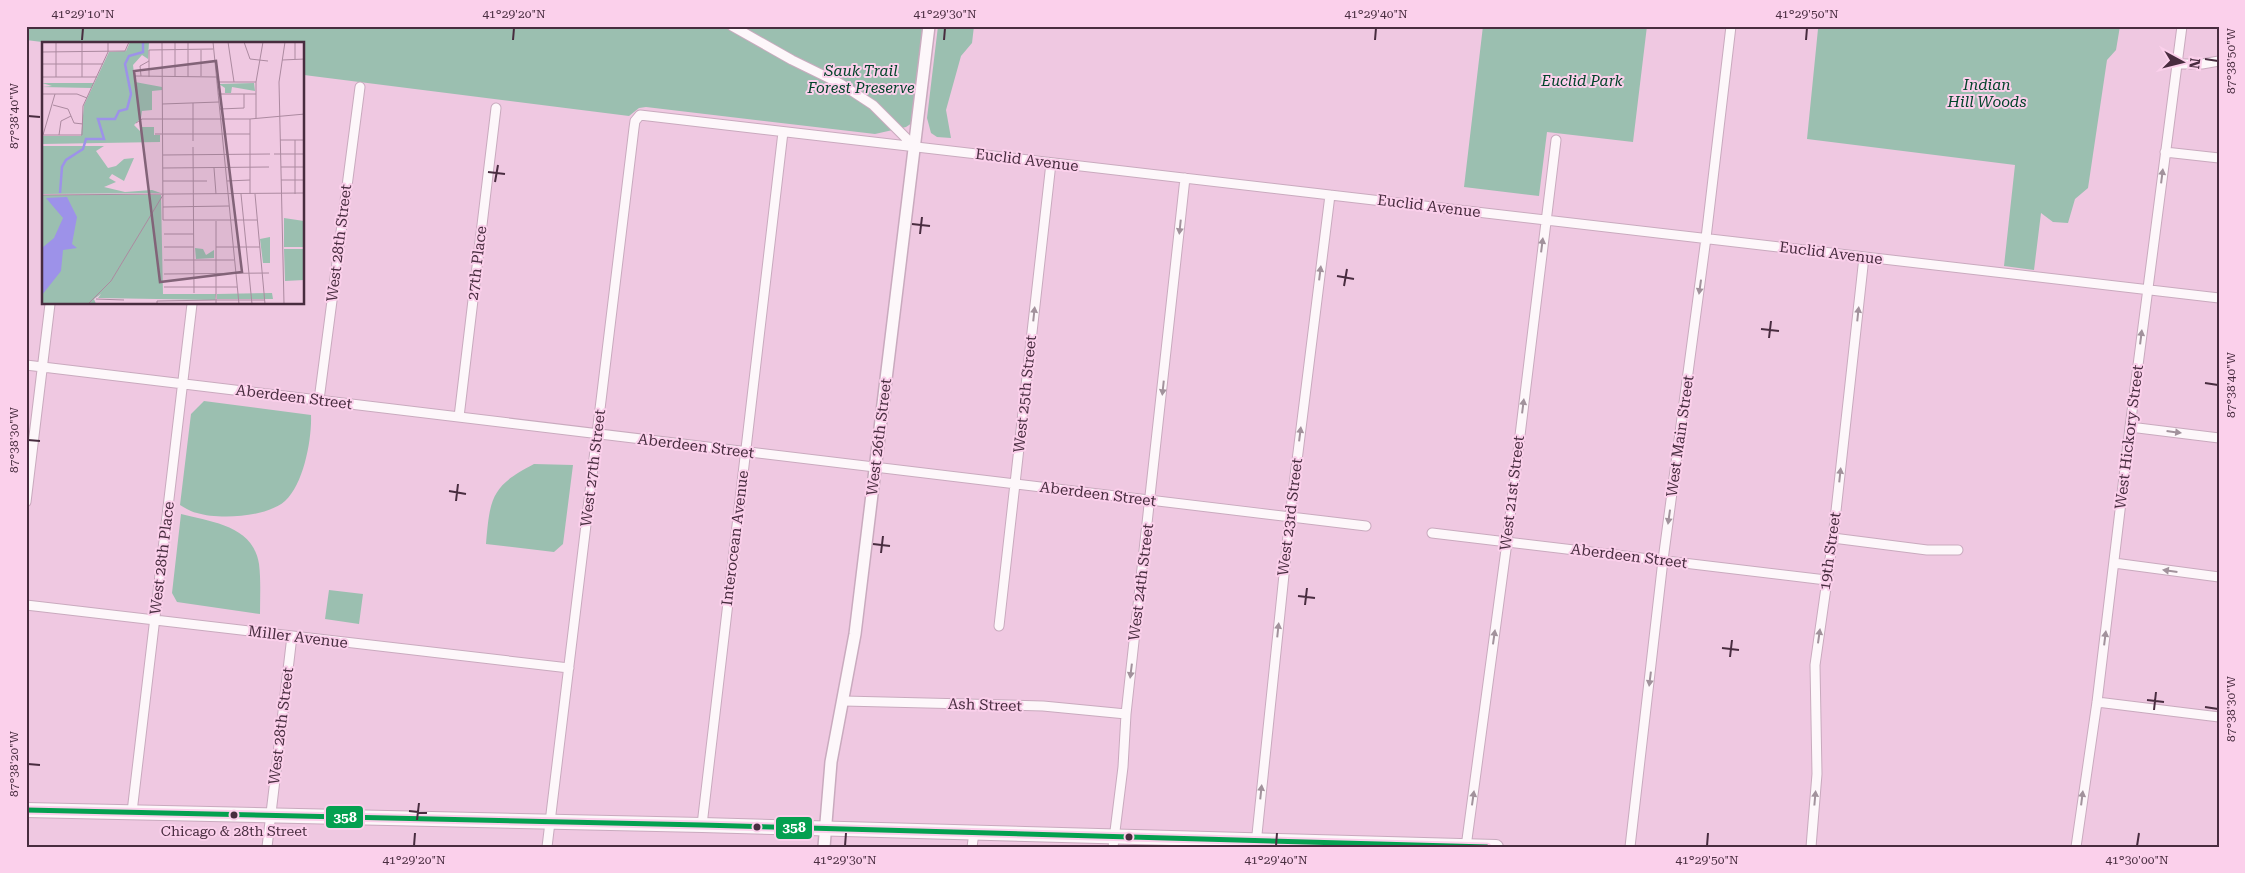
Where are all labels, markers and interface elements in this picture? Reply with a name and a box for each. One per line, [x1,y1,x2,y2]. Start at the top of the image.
text: 41°29'10"N [51,7,115,21]
text: 41°29'20"N [482,7,546,21]
text: 41°29'30"N [913,7,977,21]
text: 41°29'40"N [1344,7,1408,21]
text: 41°29'50"N [1775,7,1839,21]
text: 87°38'50"W [2224,27,2238,94]
north arrow [2158,38,2208,88]
inset map [42,42,305,305]
text: N [2186,57,2204,70]
park label: Sauk Trail Forest Preserve [806,62,915,97]
park label: Euclid Park [1540,72,1624,90]
park label: Indian Hill Woods [1947,76,2026,111]
text: 87°38'40"W [7,82,21,149]
street label: Euclid Avenue [974,145,1080,175]
one-way arrow [2158,168,2166,184]
street label: West 28th Street [323,183,355,303]
street label: Euclid Avenue [1376,191,1482,221]
one-way arrow [1176,219,1184,235]
street label: 27th Place [464,225,490,301]
one-way arrow [1539,236,1547,252]
street label: Euclid Avenue [1778,238,1884,268]
one-way arrow [1316,265,1324,281]
one-way arrow [1696,279,1704,295]
one-way arrow [1030,305,1038,321]
one-way arrow [1854,305,1862,321]
one-way arrow [2137,329,2145,345]
street label: West 25th Street [1010,334,1040,454]
text: 87°38'40"W [2224,351,2238,418]
street label: West Hickory Street [2111,363,2147,510]
street label: West Main Street [1663,374,1698,498]
street label: West 26th Street [863,377,895,497]
one-way arrow [1159,380,1167,396]
street label: Aberdeen Street [235,381,354,413]
one-way arrow [1519,398,1527,414]
text: 87°38'30"W [7,406,21,473]
street label: West 27th Street [577,408,609,528]
one-way arrow [1296,426,1304,442]
one-way arrow [2167,428,2183,436]
street label: Aberdeen Street [637,430,756,462]
street label: West 21st Street [1496,434,1528,552]
street label: West 23rd Street [1274,457,1306,577]
one-way arrow [1836,467,1844,483]
street label: Interocean Avenue [718,469,752,607]
street label: Aberdeen Street [1039,478,1158,510]
street label: West 28th Place [146,500,178,616]
one-way arrow [1665,510,1673,526]
street label: 19th Street [1816,510,1844,591]
street label: West 24th Street [1125,522,1157,642]
street label: Aberdeen Street [1570,540,1689,572]
one-way arrow [2162,567,2178,575]
street label: Miller Avenue [247,622,349,652]
one-way arrow [1274,622,1282,638]
one-way arrow [1490,628,1498,644]
one-way arrow [1815,628,1823,644]
one-way arrow [2101,629,2109,645]
one-way arrow [1127,664,1135,680]
street label: West 28th Street [265,666,297,786]
one-way arrow [1646,671,1654,687]
text: 87°38'30"W [2224,675,2238,742]
street label: Ash Street [948,695,1023,715]
text: 87°38'20"W [7,730,21,797]
one-way arrow [1257,784,1265,800]
one-way arrow [1469,789,1477,805]
one-way arrow [1811,790,1819,806]
one-way arrow [2078,790,2086,806]
line badge: 358 [325,805,364,829]
text: 358 [333,809,357,825]
marker: Chicago & 28th Street [229,810,239,820]
line badge: 358 [775,816,813,840]
text: 358 [782,819,806,835]
unlabelled marker [752,822,762,832]
place label: Chicago & 28th Street [161,823,307,839]
unlabelled marker [1124,832,1134,842]
text: 41°29'20"N [382,853,446,867]
text: 41°29'30"N [813,853,877,867]
text: 41°29'40"N [1244,853,1308,867]
text: 41°29'50"N [1675,853,1739,867]
text: 41°30'00"N [2105,853,2169,867]

